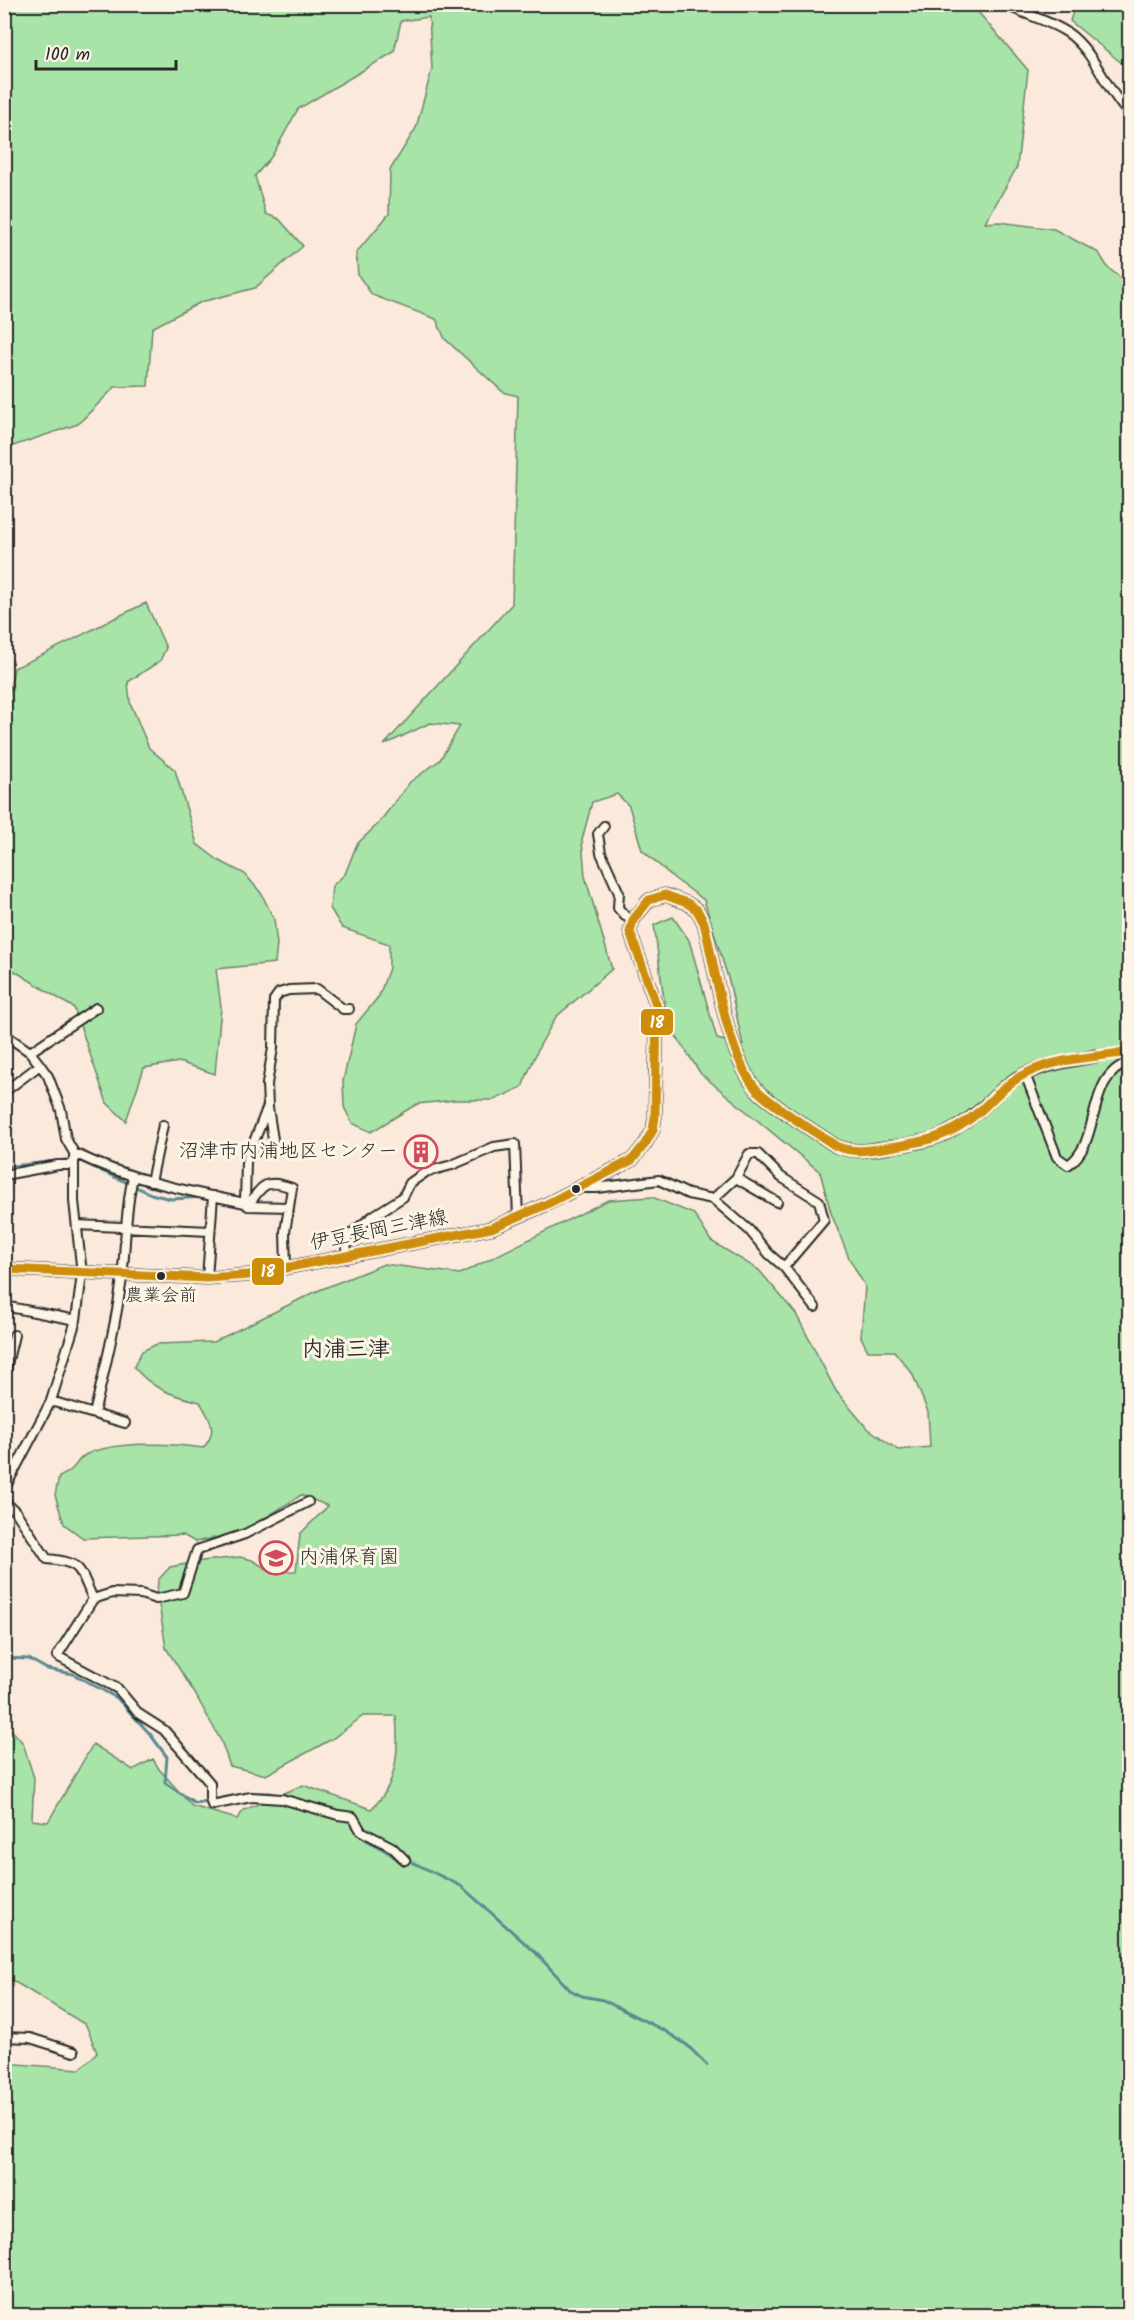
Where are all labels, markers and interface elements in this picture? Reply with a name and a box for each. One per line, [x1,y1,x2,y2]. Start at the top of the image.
scale bar [36,33,176,71]
text: 100 m [45,41,90,70]
line badge: 18 [640,1008,674,1036]
text: 18 [650,1011,665,1036]
building icon: 沼津市内浦地区センター [403,1134,439,1170]
place label: 沼津市内浦地区センター [179,1136,398,1168]
unlabelled marker [570,1183,582,1195]
street label: 伊豆長岡三津線 [307,1202,451,1260]
line badge: 18 [251,1257,285,1286]
text: 18 [261,1260,276,1285]
marker: 農業会前 [155,1270,167,1282]
place label: 農業会前 [125,1282,197,1311]
district label: 内浦三津 [302,1333,390,1368]
school or university icon: 内浦保育園 [258,1540,294,1576]
place label: 内浦保育園 [299,1542,399,1574]

